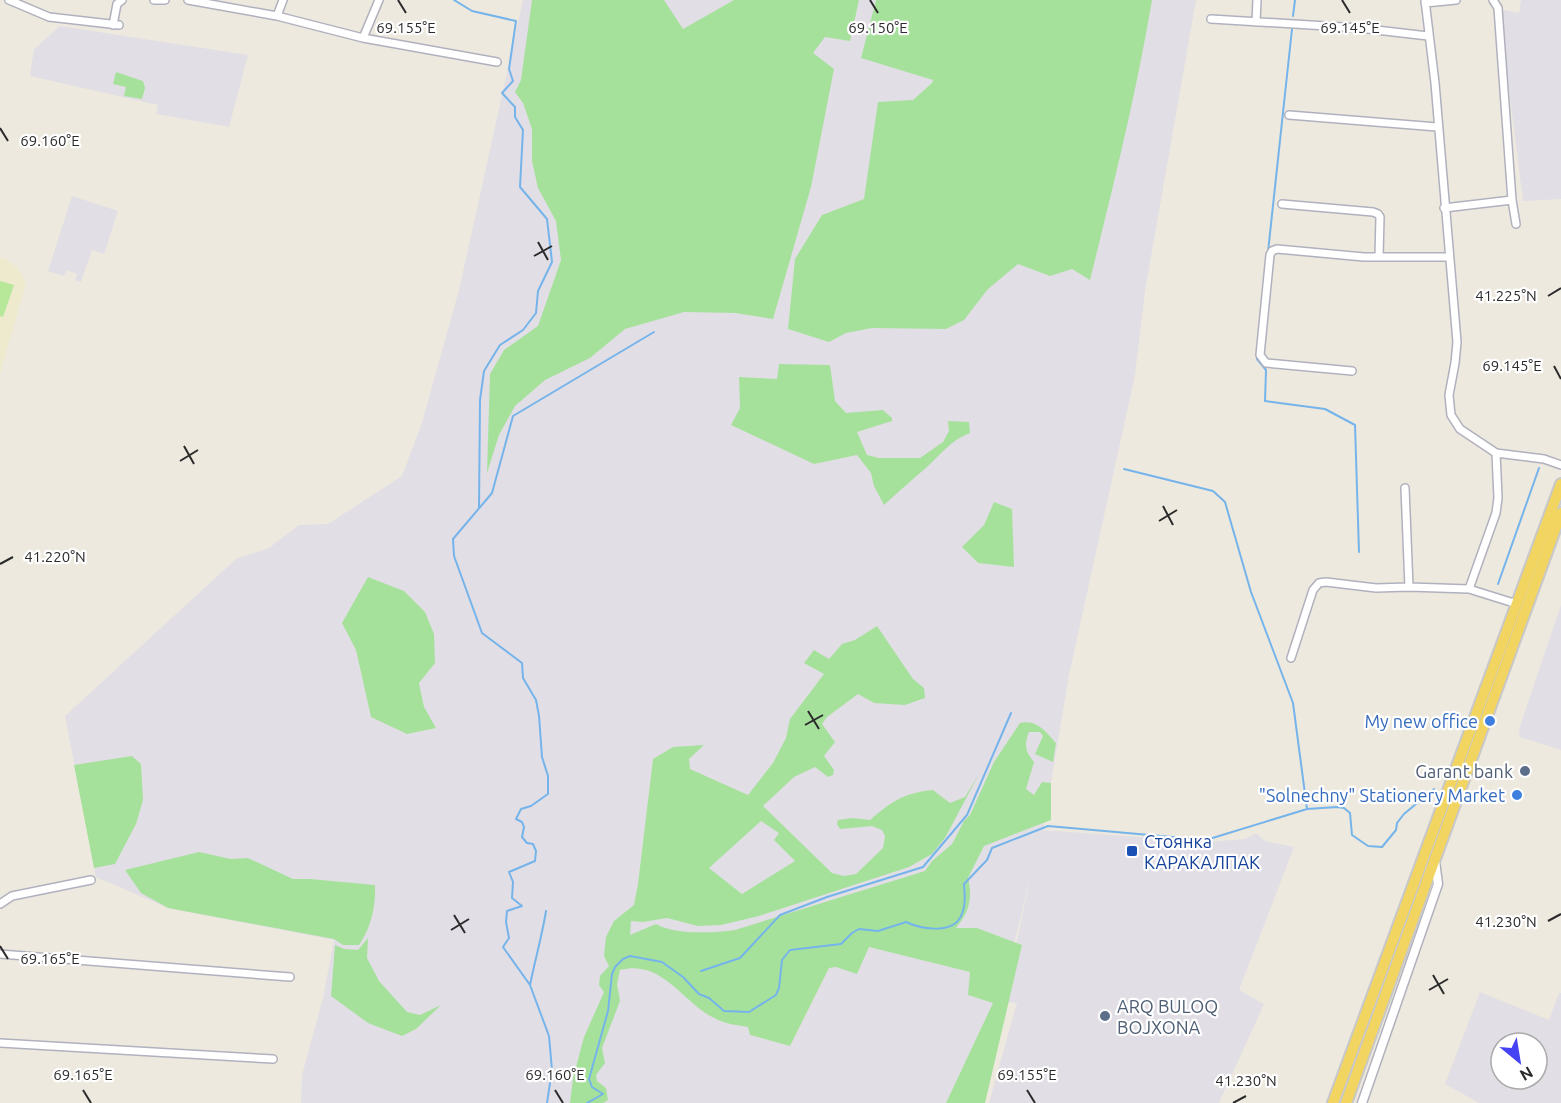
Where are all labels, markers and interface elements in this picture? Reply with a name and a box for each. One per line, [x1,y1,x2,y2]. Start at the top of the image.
text: 69.155°E [376,19,436,36]
text: 69.150°E [848,19,908,36]
text: 69.145°E [1320,19,1380,36]
text: 69.160°E [20,132,80,149]
text: 41.225°N [1475,287,1537,304]
text: 69.145°E [1482,357,1542,374]
text: 41.220°N [24,548,86,565]
place label: My new office [1364,711,1478,731]
marker: My new office [1483,714,1497,728]
place label: Garant bank [1415,761,1513,781]
marker: Garant bank [1518,764,1532,778]
place label: "Solnechny" Stationery Market [1259,785,1505,805]
marker: "Solnechny" Stationery Market [1510,788,1524,802]
place label: Стоянка КАРАКАЛПАК [1144,831,1260,872]
marker: Стоянка КАРАКАЛПАК [1125,844,1139,858]
text: 41.230°N [1475,913,1537,930]
text: 69.165°E [20,950,80,967]
place label: ARQ BULOQ BOJXONA [1117,996,1218,1037]
marker: ARQ BULOQ BOJXONA [1098,1009,1112,1023]
north arrow [1489,1031,1549,1091]
text: N [1517,1063,1536,1085]
text: 69.165°E [53,1066,113,1083]
text: 69.160°E [525,1066,585,1083]
text: 69.155°E [997,1066,1057,1083]
text: 41.230°N [1215,1072,1277,1089]

